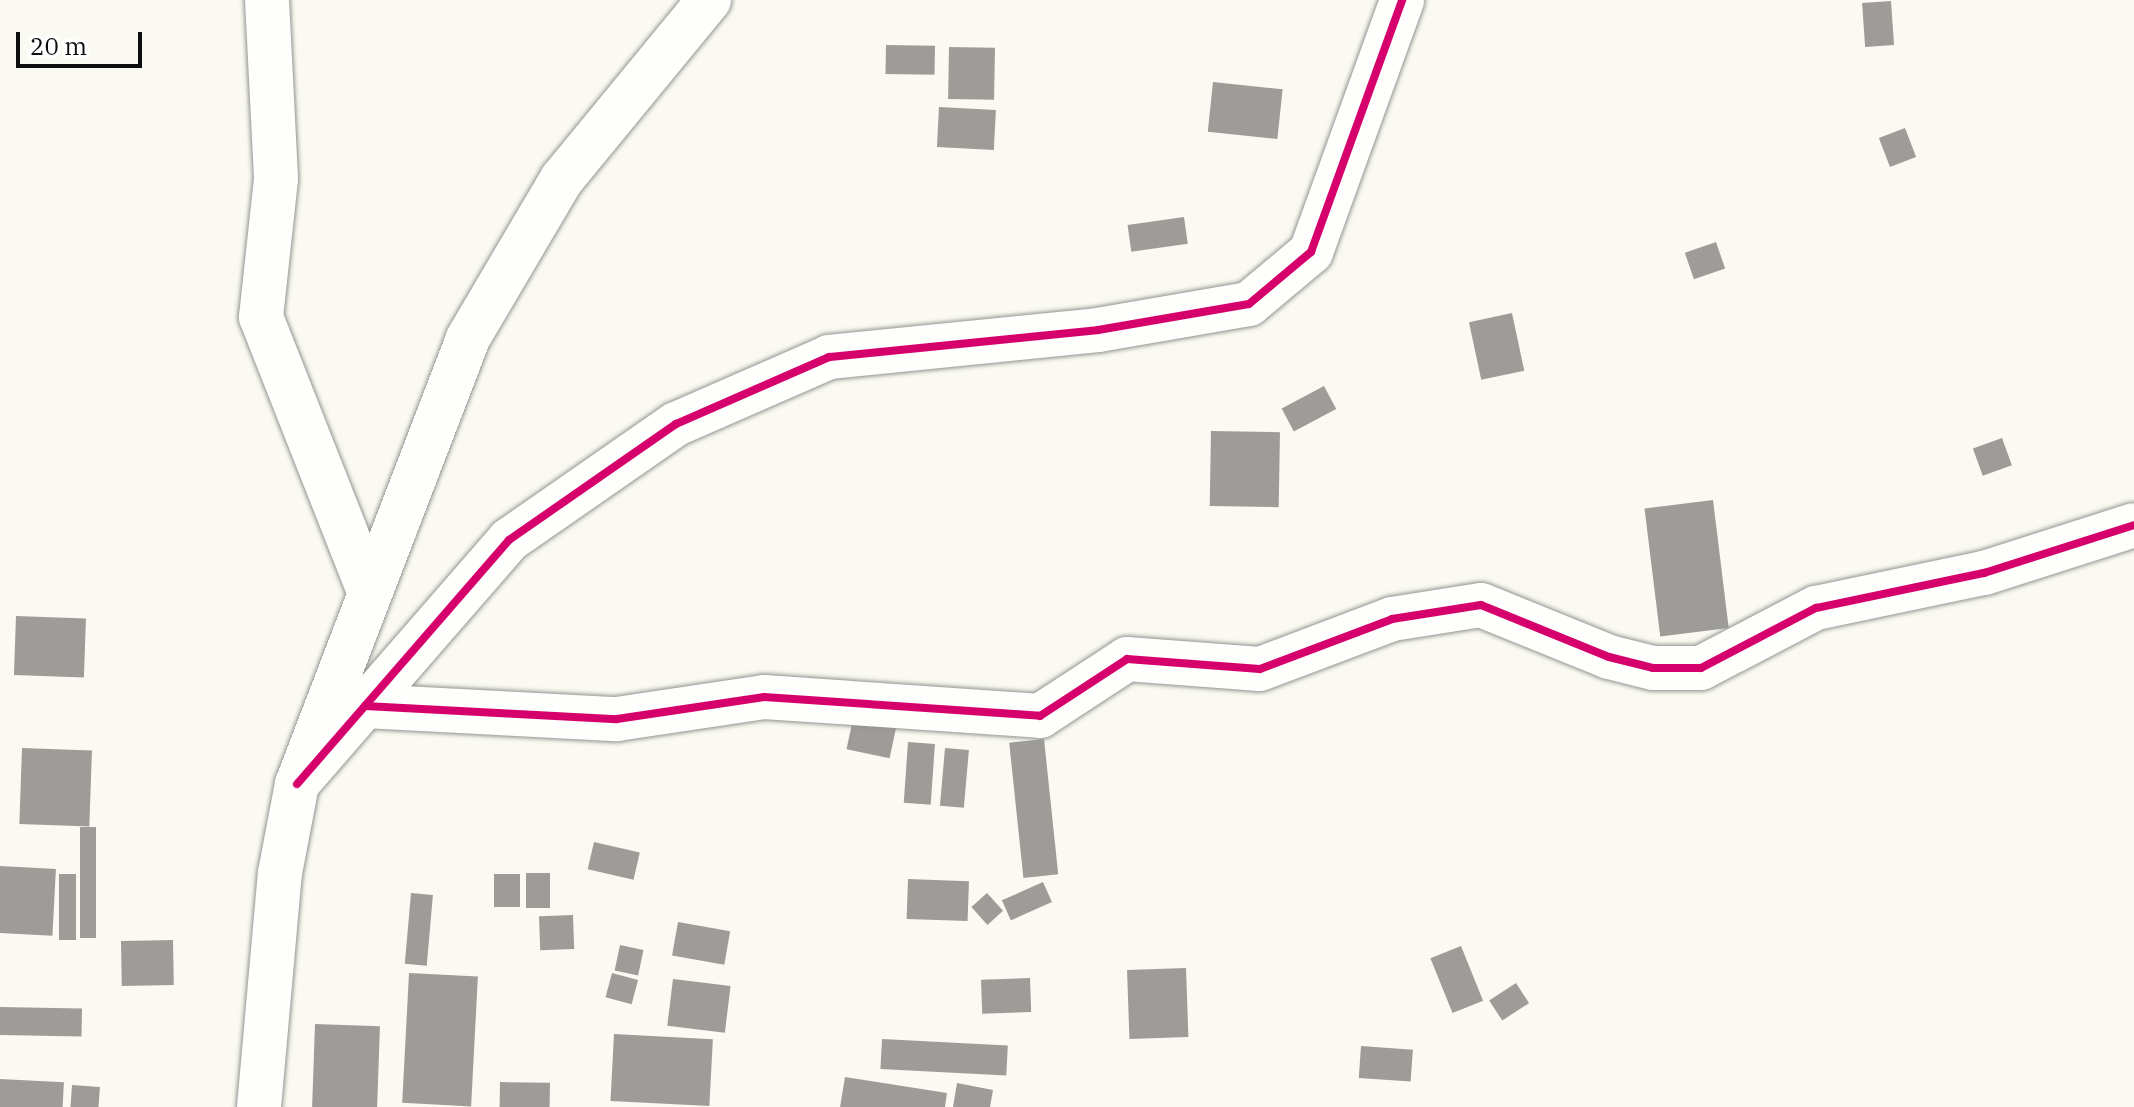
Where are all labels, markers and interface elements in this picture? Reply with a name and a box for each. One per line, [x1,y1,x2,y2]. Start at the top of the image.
scale bar [20,16,146,66]
text: 20 m [30,30,87,62]

